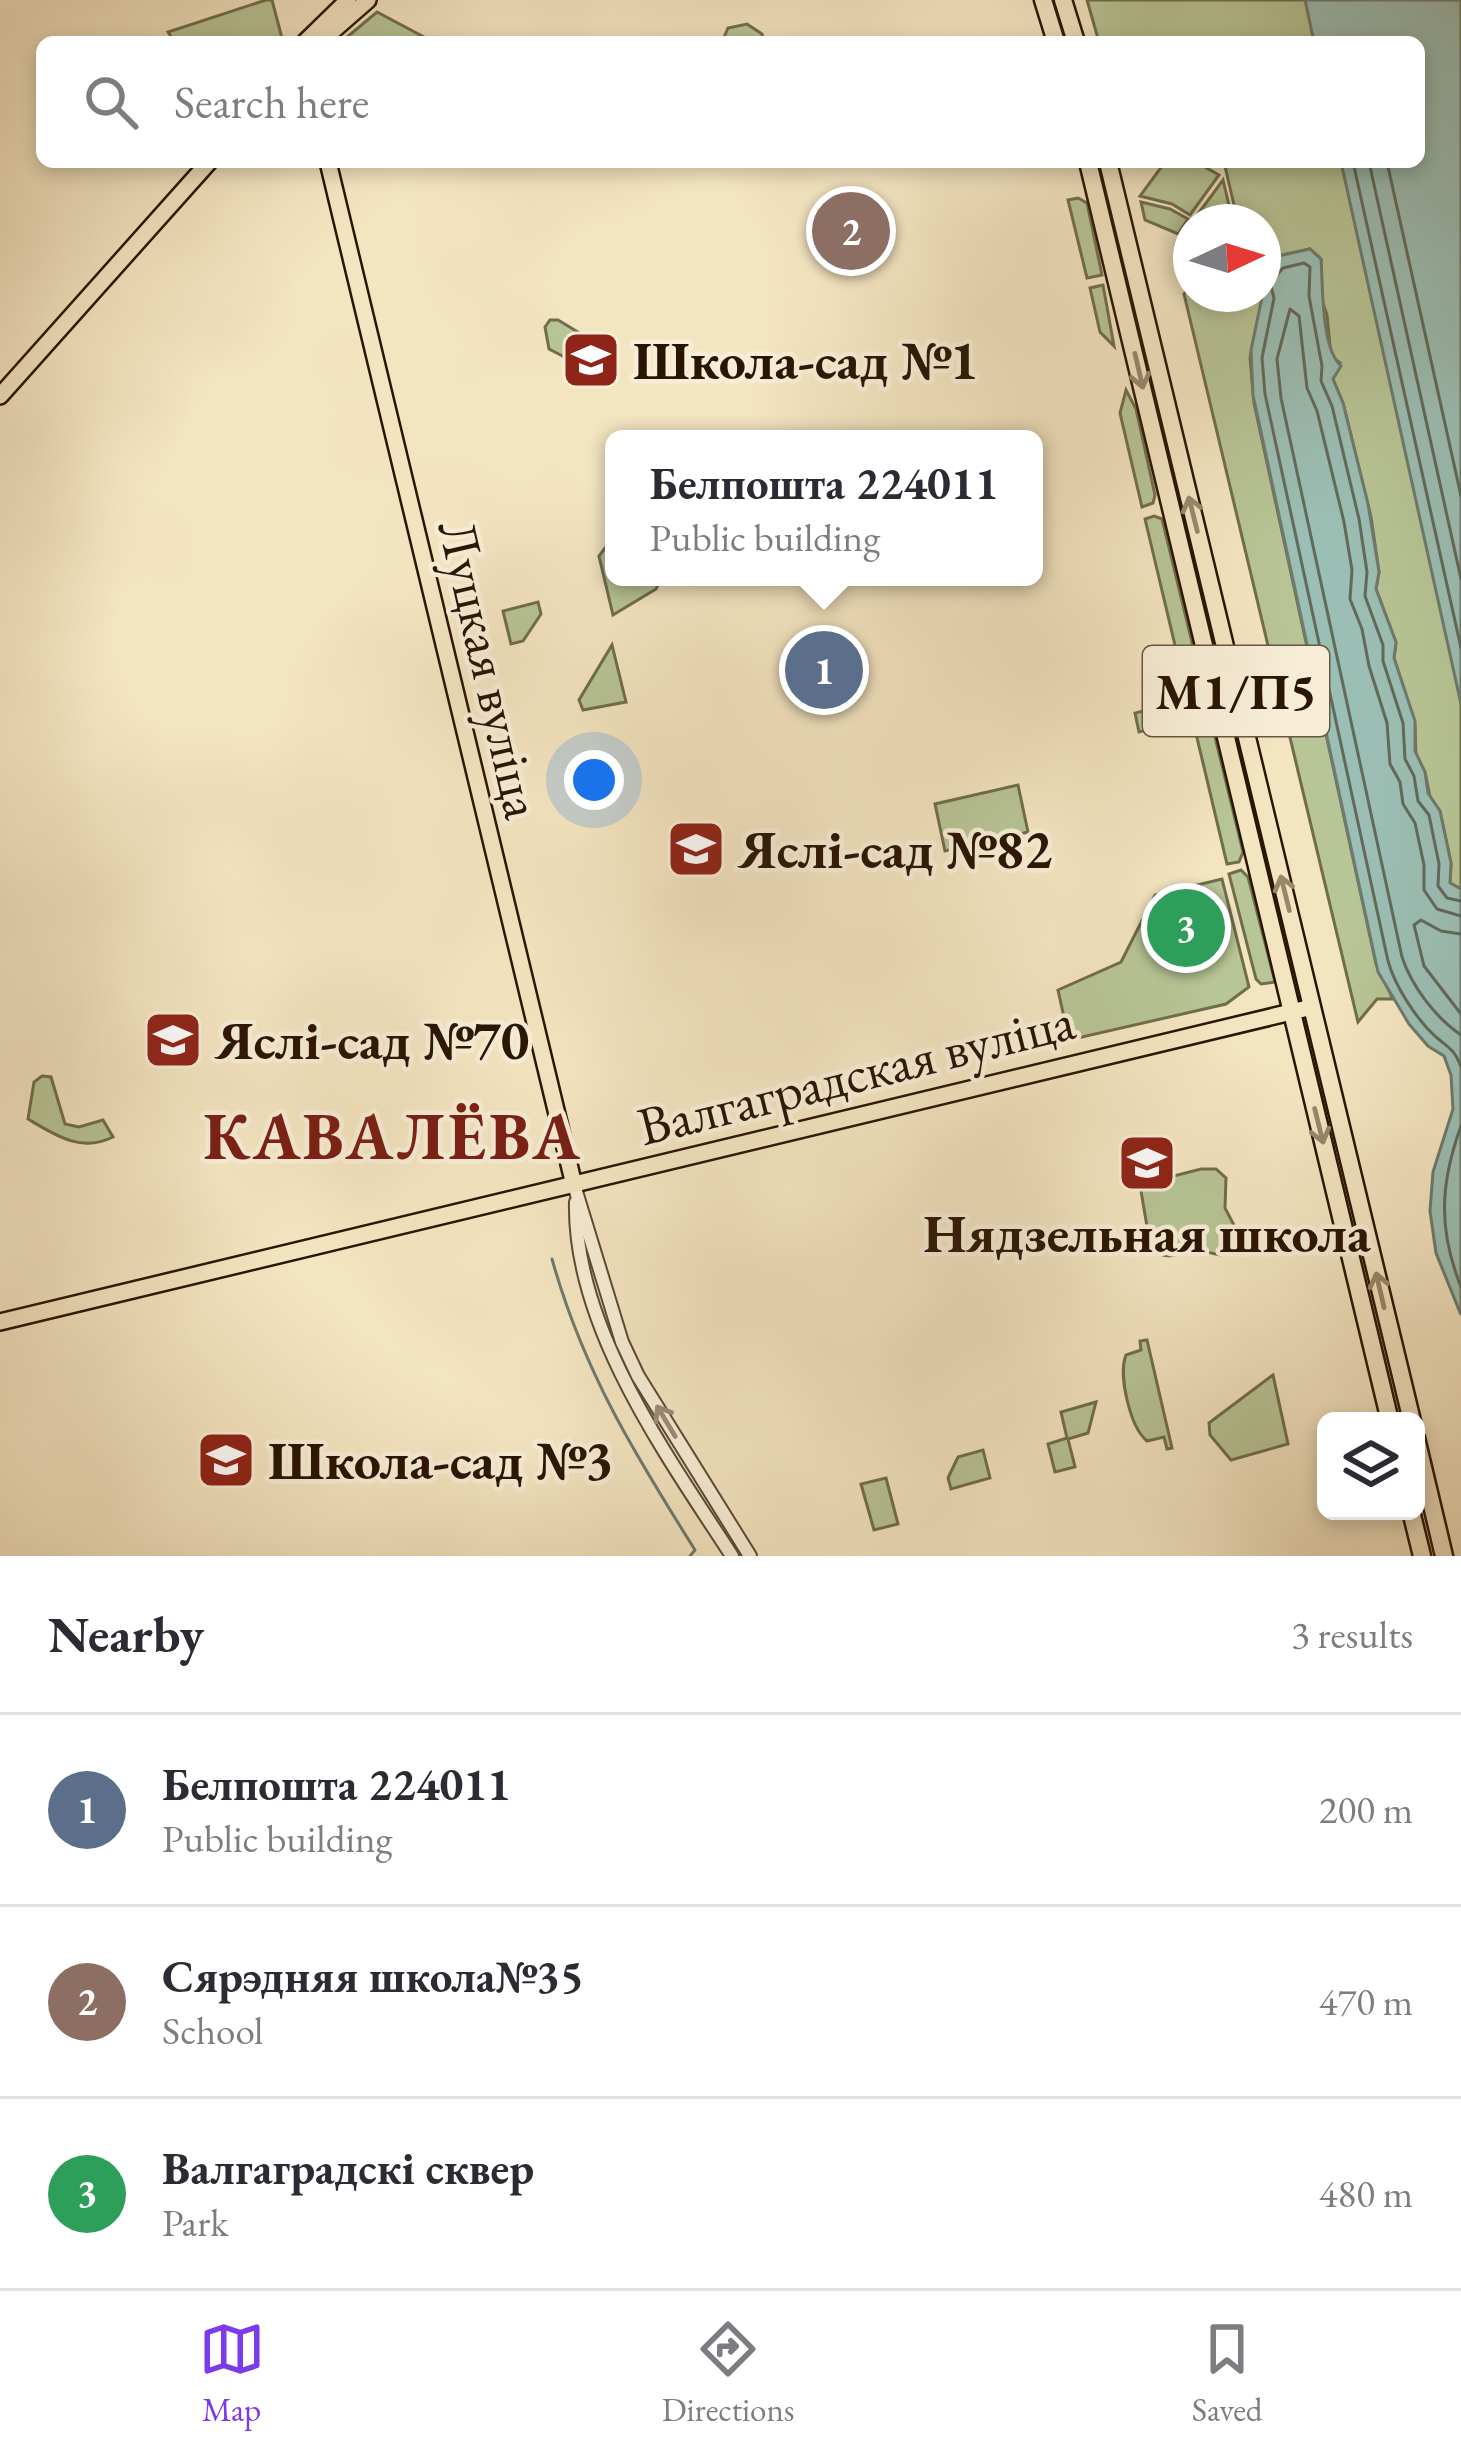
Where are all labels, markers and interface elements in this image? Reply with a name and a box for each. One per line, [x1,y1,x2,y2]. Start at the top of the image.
search box [36,36,1425,168]
icon: search [78,69,144,135]
text: Search here [174,73,369,131]
pin: 2 [812,186,890,276]
north arrow [1173,204,1281,312]
place label: Школа-сад №1 [633,325,978,395]
school or university icon: Школа-сад №1 [560,329,622,391]
one-way arrow [1128,352,1151,390]
popup [605,430,1043,586]
text: Белпошта 224011 [650,454,998,512]
one-way arrow [1181,496,1203,534]
text: Public building [650,512,880,563]
street label: Луцкая вуліца [423,513,559,826]
pin: 1 [785,625,863,715]
road number: М1/П5 [1143,646,1329,736]
your location [564,750,624,810]
place label: Яслі-сад №82 [737,814,1052,884]
school or university icon: Яслі-сад №82 [665,818,727,880]
one-way arrow [1273,875,1295,913]
pin: 3 [1147,883,1225,973]
street label: Валгаградская вуліца [630,985,1082,1161]
place label: Яслі-сад №70 [214,1005,529,1075]
school or university icon: Яслі-сад №70 [142,1009,204,1071]
district label: КАВАЛЁВА [203,1093,583,1179]
one-way arrow [1309,1106,1331,1144]
school or university icon: Нядзельная школа [1116,1132,1178,1194]
place label: Нядзельная школа [923,1198,1371,1268]
one-way arrow [1368,1271,1390,1309]
one-way arrow [653,1404,677,1439]
map controls [1317,1412,1425,1520]
button: layers [1317,1412,1425,1520]
place label: Школа-сад №3 [268,1425,613,1495]
school or university icon: Школа-сад №3 [195,1429,257,1491]
text: Nearby [48,1601,204,1667]
text: 3 results [1291,1609,1413,1660]
text: Белпошта 224011 [162,1755,511,1813]
text: 1 [77,1784,97,1835]
text: 200 m [1319,1784,1413,1835]
text: Public building [162,1813,393,1864]
text: Сярэдняя школа№35 [162,1947,584,2005]
text: 2 [77,1976,97,2027]
text: 470 m [1319,1976,1413,2027]
text: School [162,2005,263,2056]
text: Валгаградскі сквер [162,2139,534,2197]
text: 3 [77,2168,97,2219]
text: 480 m [1319,2168,1413,2219]
text: Park [162,2197,228,2248]
tab: Map [199,2316,265,2431]
tab: Directions [662,2316,795,2431]
tab: Saved [1192,2316,1262,2431]

